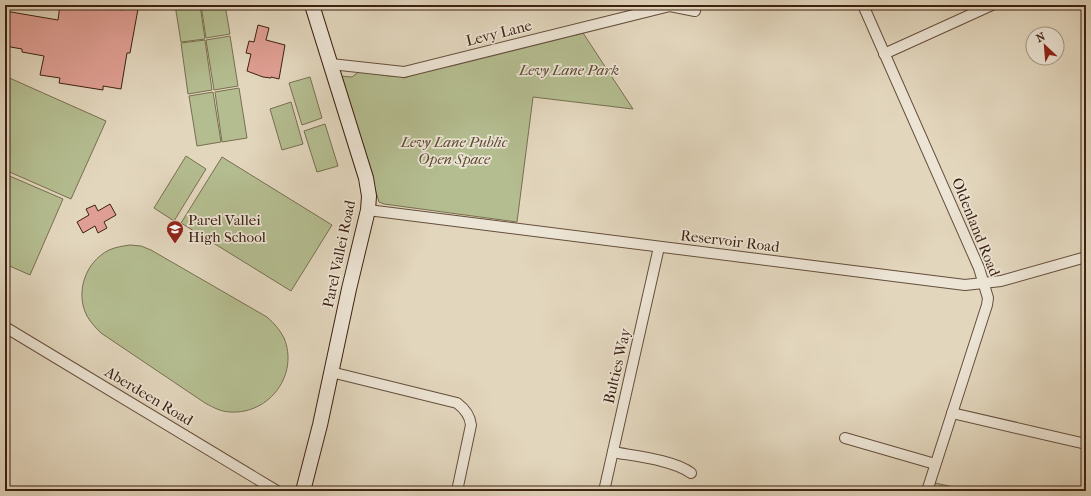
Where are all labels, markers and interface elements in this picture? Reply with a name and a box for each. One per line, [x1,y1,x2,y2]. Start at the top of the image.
street label: Levy Lane [464,16,534,50]
north arrow [1025,26,1065,66]
text: N [1034,30,1048,45]
park label: Levy Lane Park [518,61,619,79]
park label: Levy Lane Public Open Space [400,133,508,168]
street label: Oldenland Road [948,175,1004,280]
street label: Parel Vallei Road [319,198,359,309]
place label: Parel Vallei High School [188,211,266,246]
school or university icon: Parel Vallei High School [165,219,185,244]
street label: Reservoir Road [679,226,781,256]
street label: Bulties Way [600,326,635,405]
street label: Aberdeen Road [101,362,197,430]

